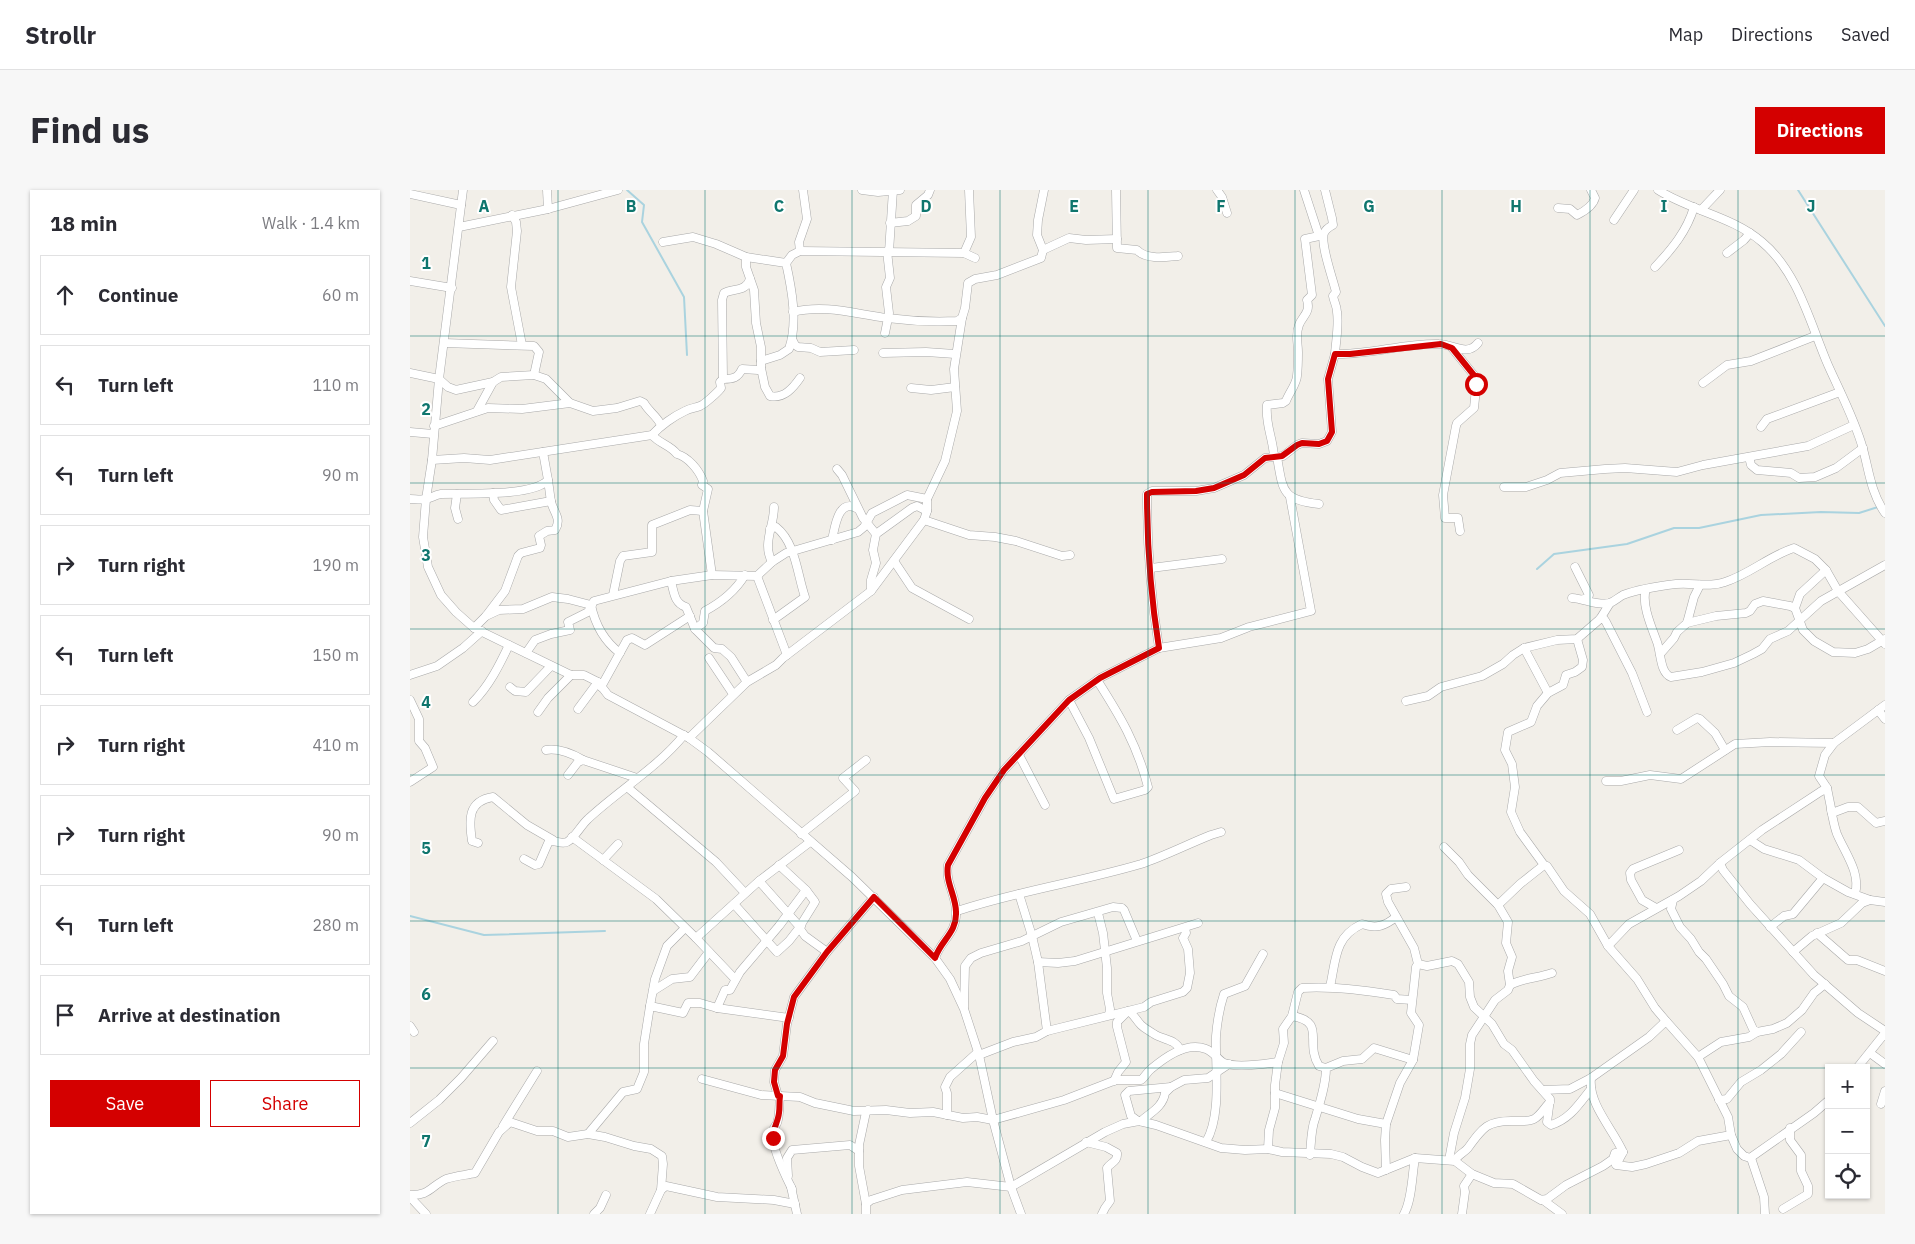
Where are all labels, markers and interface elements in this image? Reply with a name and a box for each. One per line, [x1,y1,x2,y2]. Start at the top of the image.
text: Strollr [25,19,96,51]
text: Map [1668,23,1703,46]
text: Directions [1731,23,1813,46]
text: Saved [1841,23,1890,46]
text: Find us [30,107,149,153]
button: Directions [1755,107,1885,154]
text: A [479,196,490,216]
text: B [626,196,637,216]
text: C [774,196,784,216]
text: D [920,196,932,216]
text: E [1069,196,1079,216]
text: F [1216,196,1226,216]
text: G [1363,196,1375,216]
text: H [1510,196,1522,216]
text: I [1661,196,1668,216]
text: J [1807,196,1815,216]
text: 18 min [50,209,117,237]
text: Walk · 1.4 km [262,213,360,233]
text: 1 [421,253,431,273]
icon: ahead [51,281,79,309]
text: Continue [98,283,178,307]
text: 60 m [322,285,359,305]
icon: left [51,371,79,399]
text: Turn left [98,373,174,397]
route start [1465,373,1488,396]
text: 110 m [312,375,359,395]
text: 2 [421,399,431,419]
icon: left [51,461,79,489]
text: Turn left [98,463,174,487]
text: 90 m [322,465,359,485]
text: 3 [421,545,431,565]
icon: right [51,551,79,579]
text: Turn right [98,553,185,577]
text: 190 m [312,555,359,575]
icon: left [51,641,79,669]
text: Turn left [98,643,174,667]
text: 150 m [312,645,359,665]
text: 4 [421,692,431,712]
icon: right [51,731,79,759]
text: Turn right [98,733,185,757]
text: 410 m [312,735,359,755]
icon: right [51,821,79,849]
text: Turn right [98,823,185,847]
text: 90 m [322,825,359,845]
text: 5 [421,838,431,858]
icon: left [51,911,79,939]
text: Turn left [98,913,174,937]
text: 280 m [312,915,359,935]
text: 6 [421,984,431,1004]
icon: arrive [51,1001,79,1029]
text: Arrive at destination [98,1003,281,1027]
map controls [1825,1064,1870,1199]
button: + [1825,1064,1870,1109]
button: Save [50,1080,200,1127]
button: Share [210,1080,360,1127]
button: − [1825,1109,1870,1154]
route end [762,1127,785,1150]
text: 7 [421,1131,431,1151]
button: locate [1825,1154,1870,1199]

